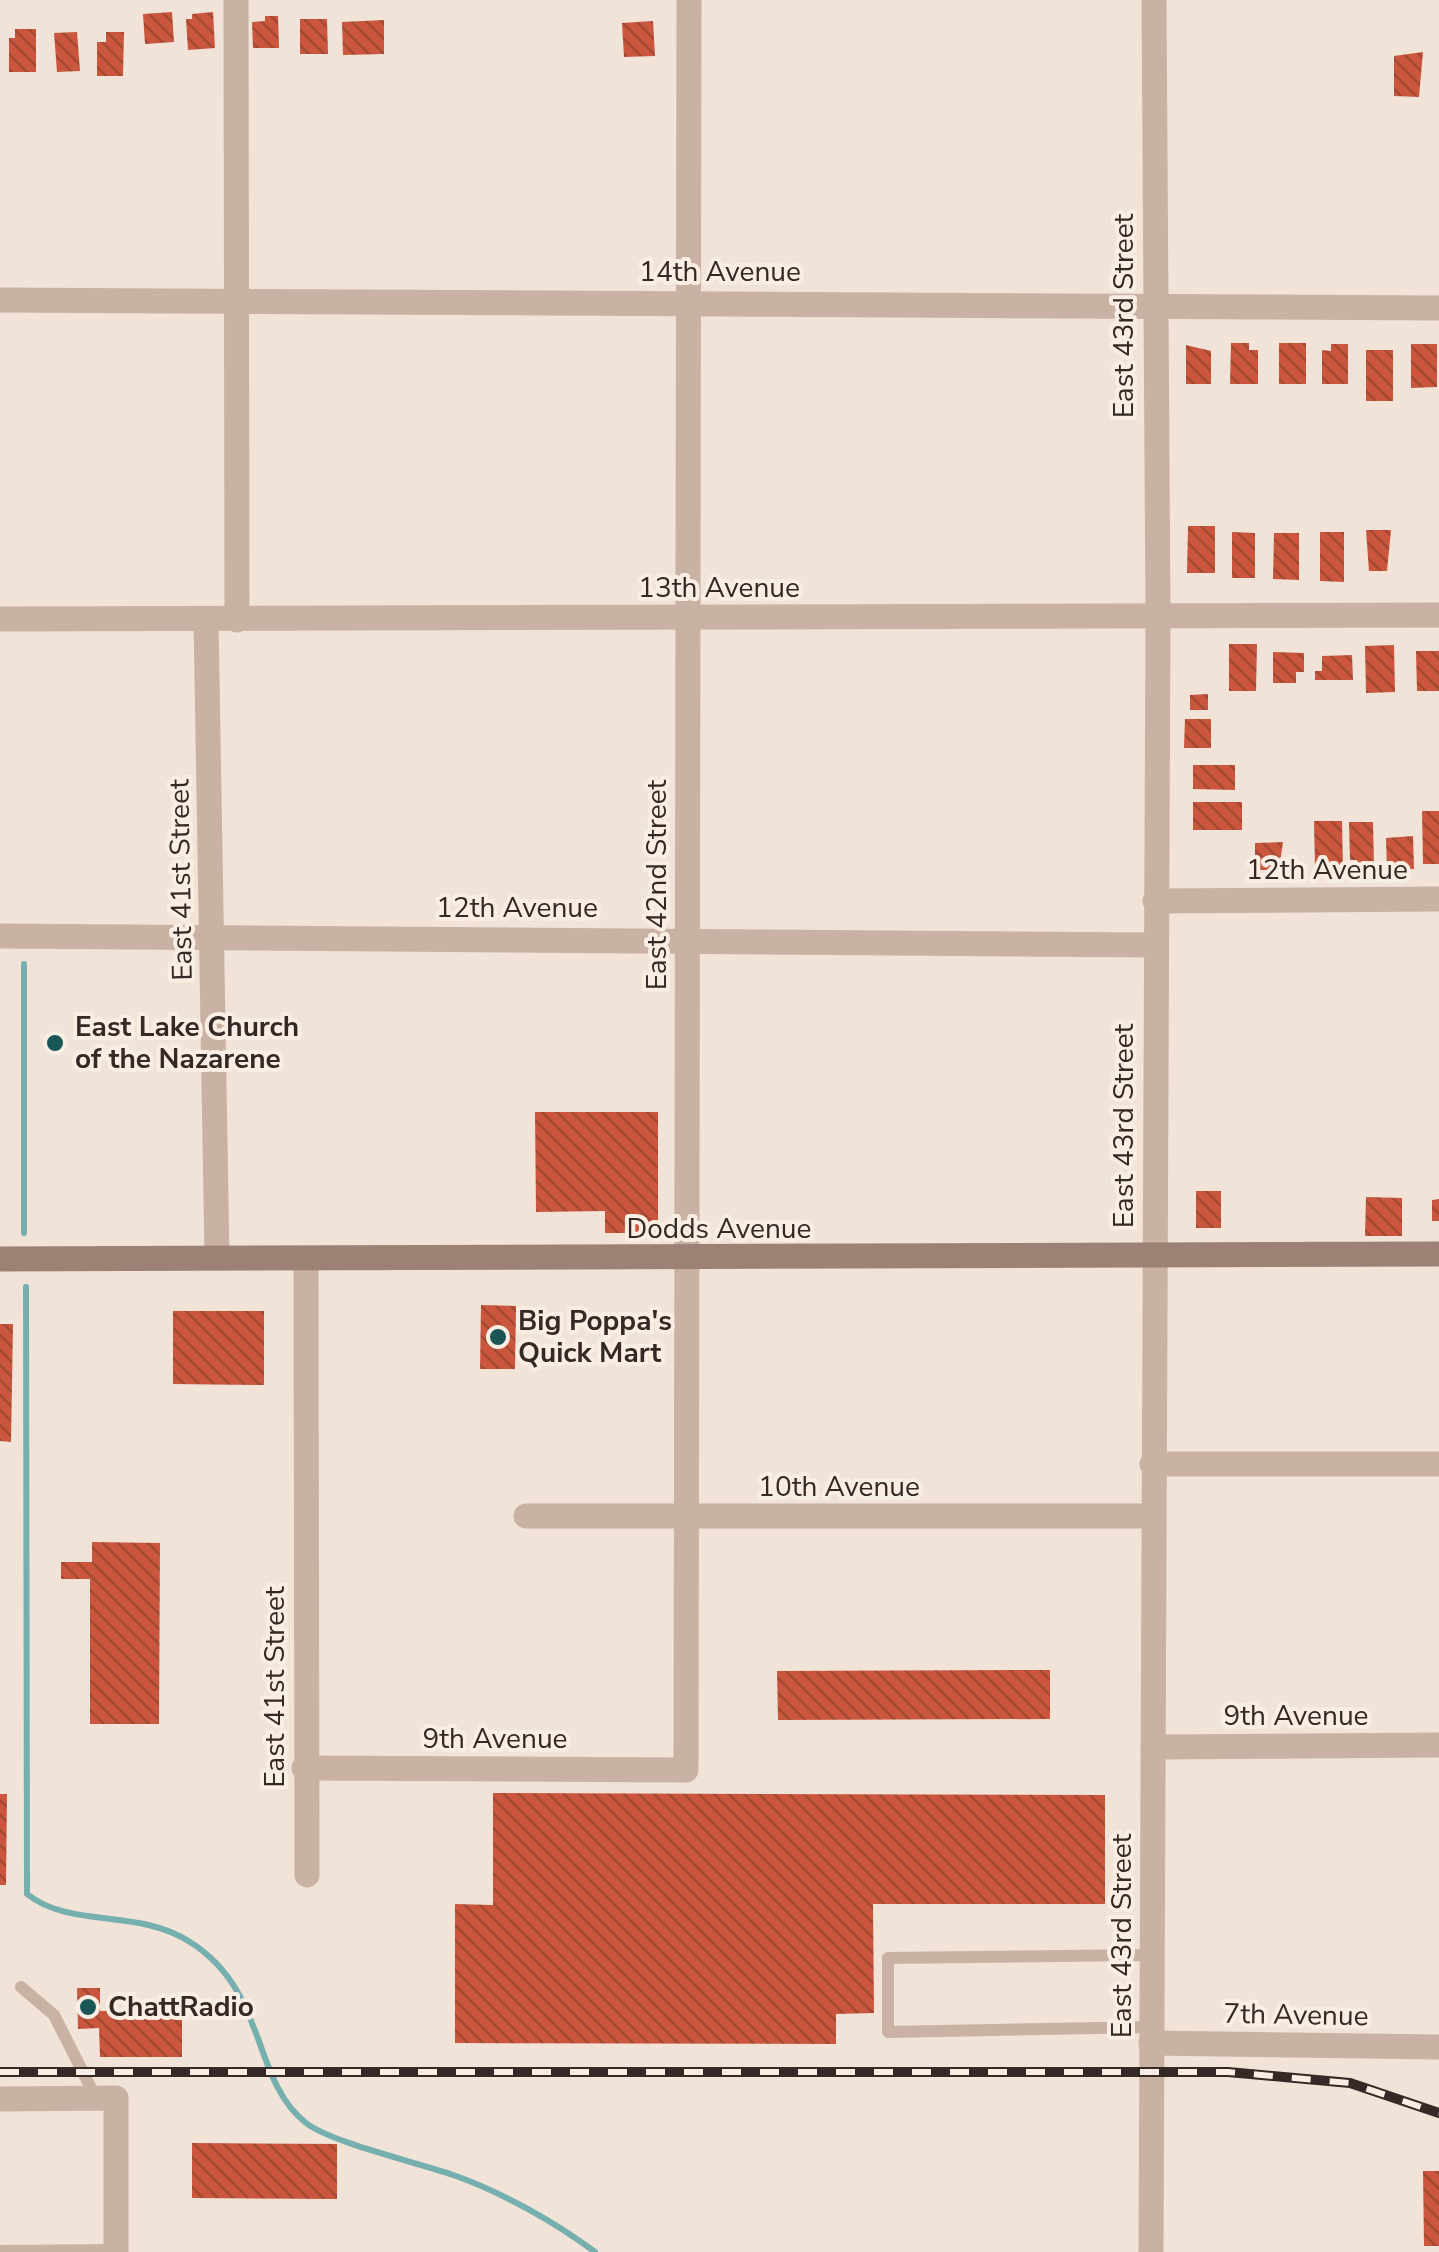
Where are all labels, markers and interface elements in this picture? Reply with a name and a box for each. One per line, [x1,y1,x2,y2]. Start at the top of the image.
street label: East 43rd Street [1105,213,1143,418]
street label: 14th Avenue [639,253,801,291]
street label: 13th Avenue [638,569,800,607]
street label: East 41st Street [160,779,202,981]
street label: East 42nd Street [638,779,676,990]
street label: 12th Avenue [1246,851,1408,889]
street label: 12th Avenue [436,889,598,927]
place label: East Lake Church of the Nazarene [75,1008,299,1078]
street label: East 43rd Street [1105,1023,1143,1228]
marker: East Lake Church of the Nazarene [44,1032,66,1054]
street label: Dodds Avenue [627,1210,811,1248]
place label: Big Poppa's Quick Mart [518,1302,672,1372]
marker: Big Poppa's Quick Mart [487,1326,509,1348]
street label: 10th Avenue [758,1468,920,1506]
street label: East 41st Street [256,1586,294,1788]
street label: 9th Avenue [1224,1697,1369,1735]
street label: 9th Avenue [423,1720,568,1758]
street label: East 43rd Street [1103,1833,1141,2038]
place label: ChattRadio [108,1988,254,2026]
street label: 7th Avenue [1223,1995,1369,2035]
marker: ChattRadio [77,1996,99,2018]

